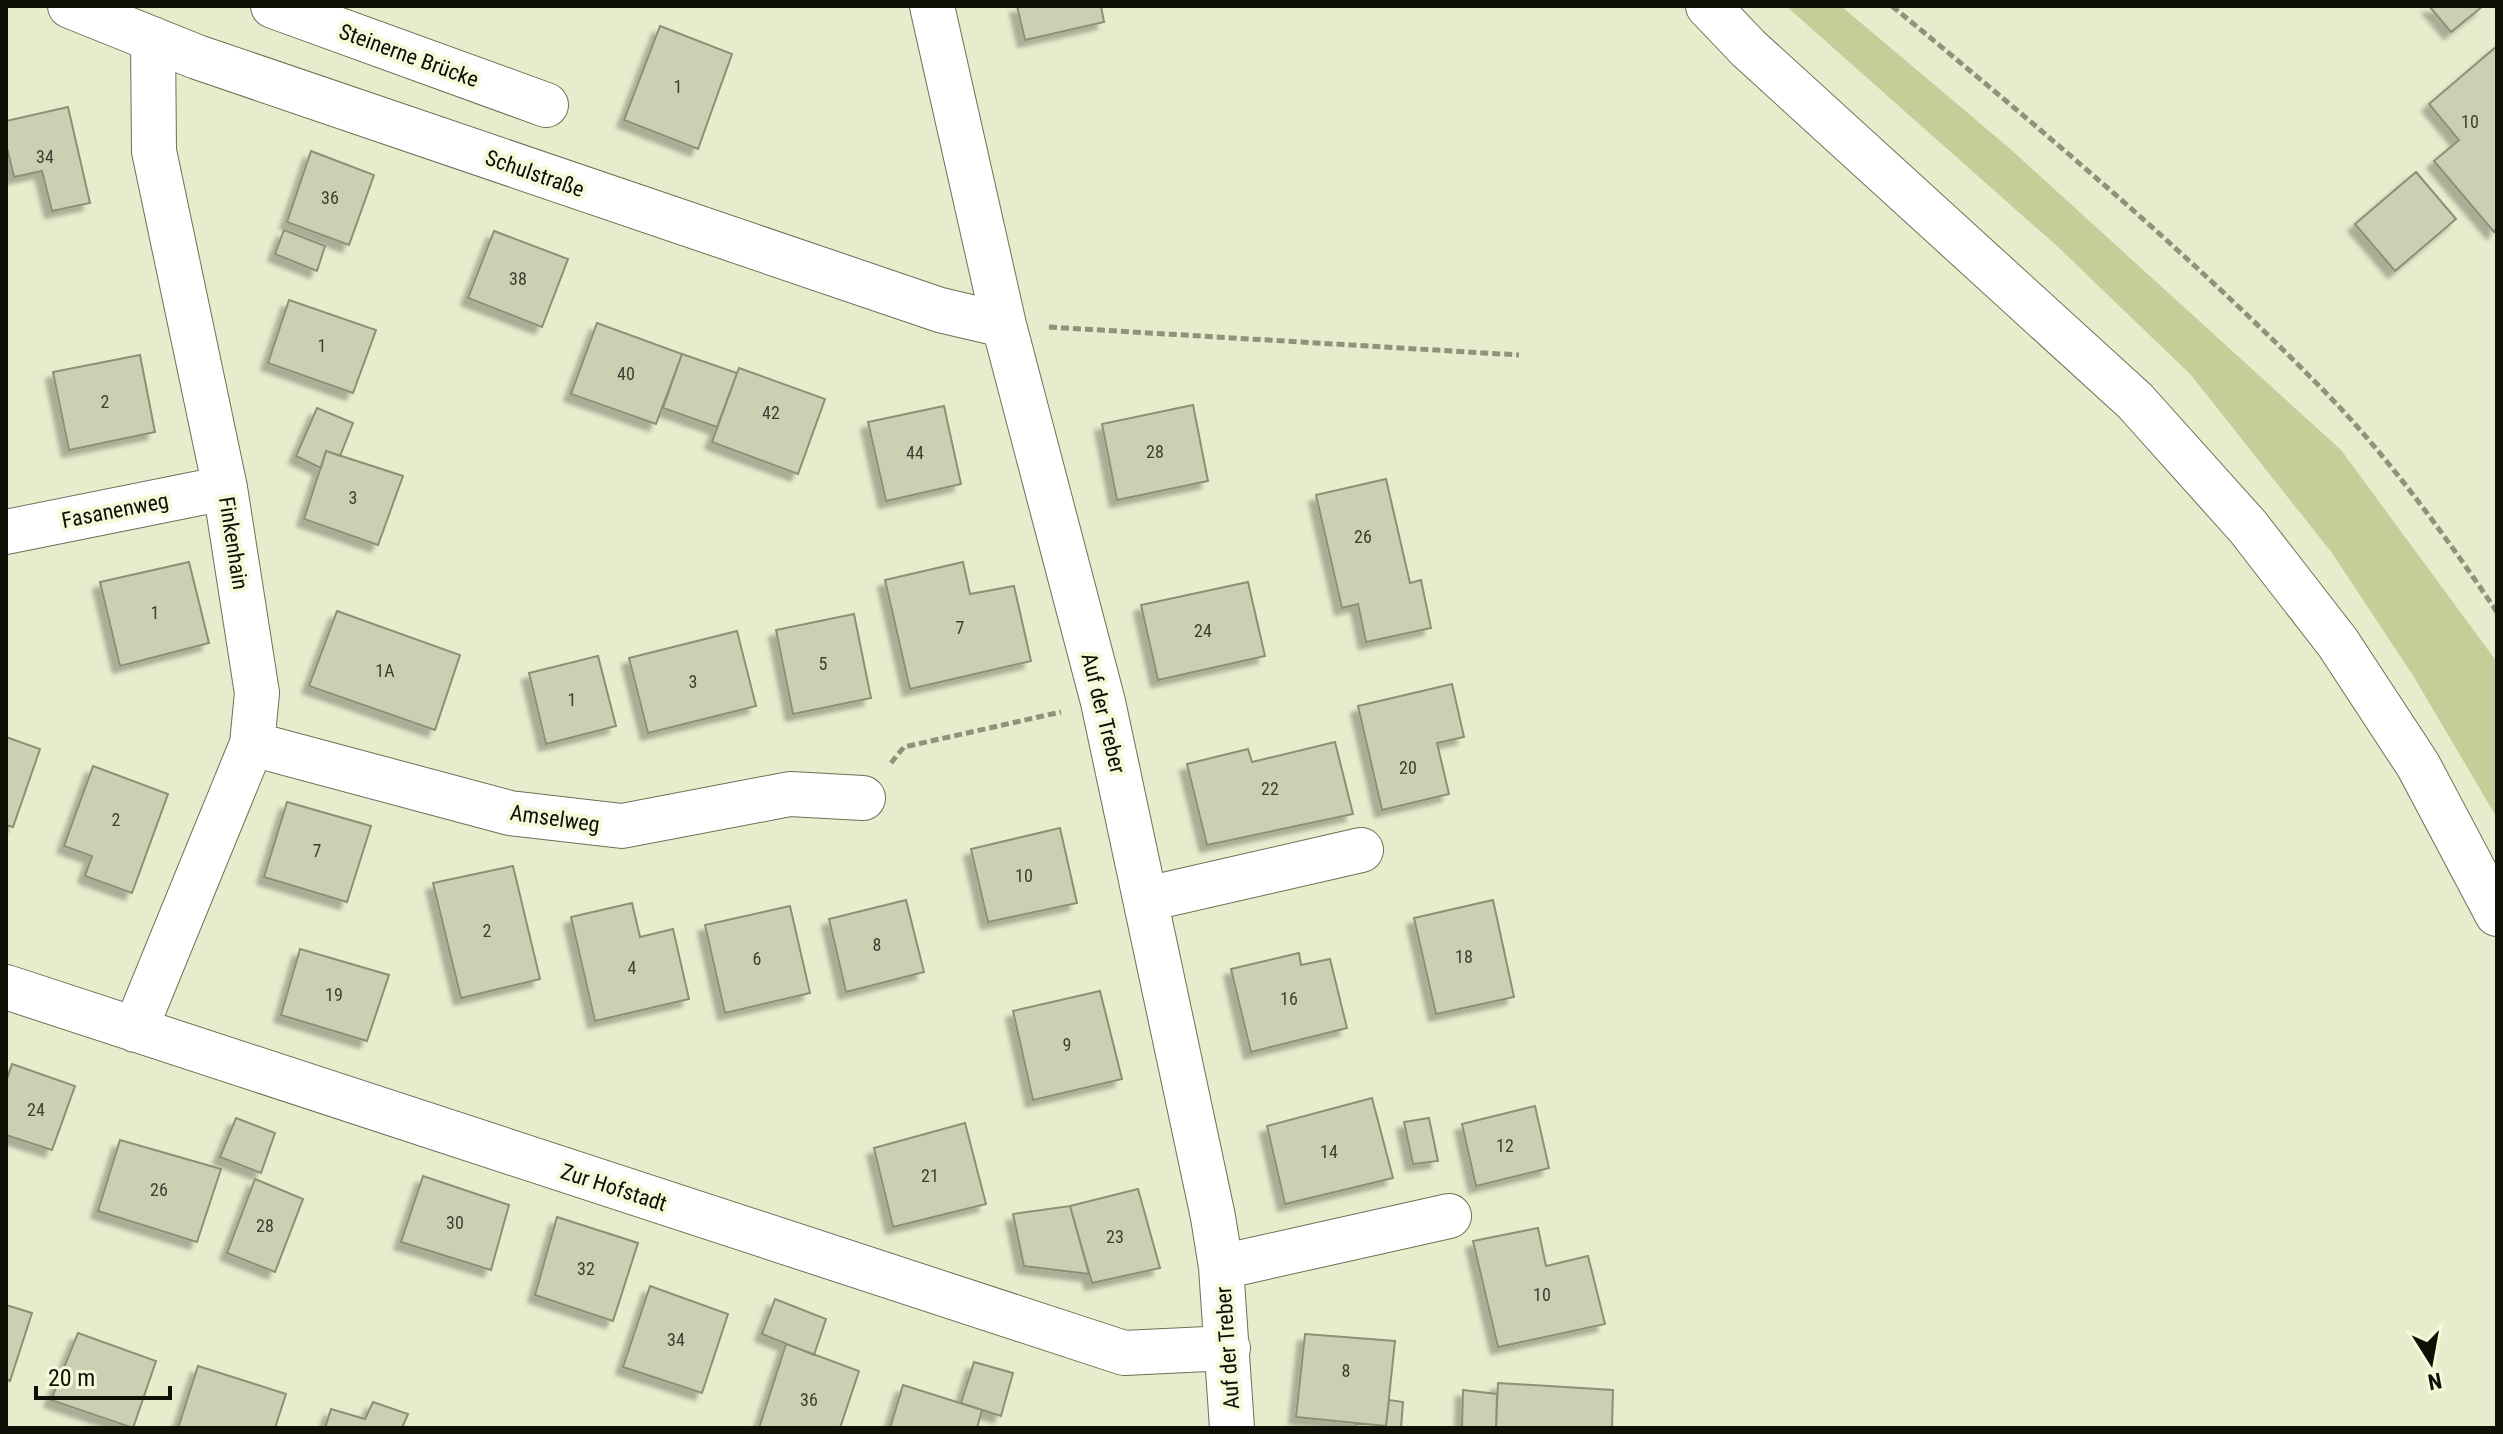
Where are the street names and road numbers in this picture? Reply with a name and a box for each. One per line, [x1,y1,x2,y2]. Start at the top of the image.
street label: Steinerne Brücke [336,19,482,92]
street label: Schulstraße [482,145,588,202]
street label: Fasanenweg [59,488,171,533]
street label: Finkenhain [214,495,253,591]
street label: Auf der Treber [1076,650,1131,776]
street label: Amselweg [509,800,601,837]
street label: Zur Hofstadt [558,1159,670,1216]
street label: Auf der Treber [1211,1285,1244,1410]

